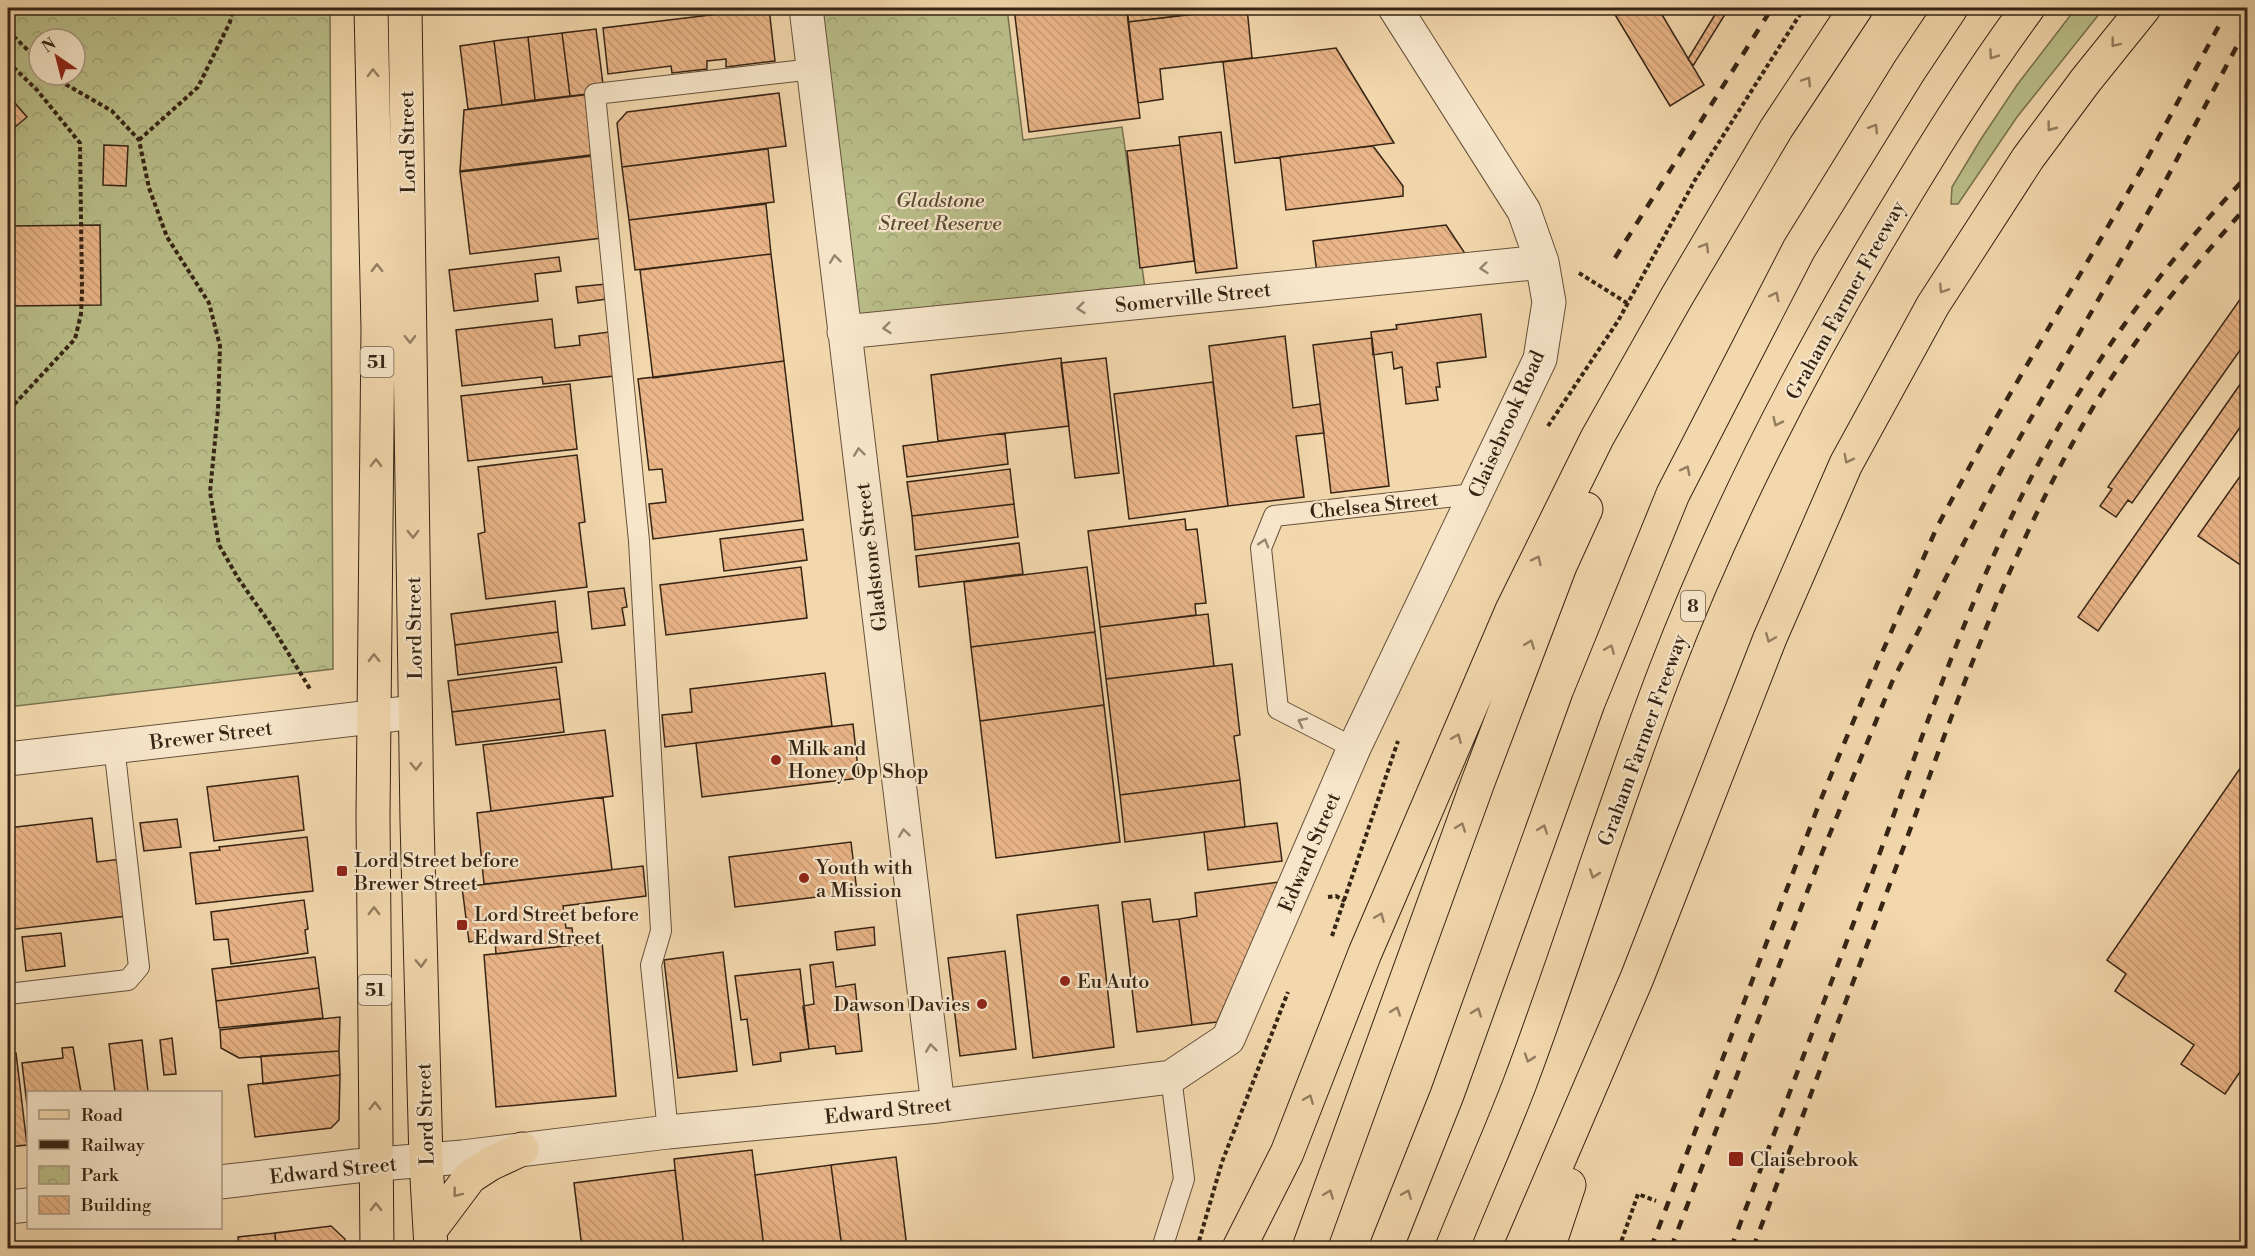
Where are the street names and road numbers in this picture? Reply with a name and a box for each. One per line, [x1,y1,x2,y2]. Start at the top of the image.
street label: Lord Street [395,90,422,194]
street label: Graham Farmer Freeway [1781,197,1912,405]
street label: Somerville Street [1114,278,1272,319]
road number: 51 [360,347,394,377]
street label: Claisebrook Road [1464,347,1551,502]
street label: Gladstone Street [851,481,894,633]
street label: Chelsea Street [1309,487,1440,526]
street label: Lord Street [402,576,429,680]
road number: 8 [1681,591,1705,621]
street label: Graham Farmer Freeway [1593,631,1694,850]
street label: Brewer Street [147,717,274,757]
street label: Edward Street [1274,789,1347,916]
road number: 51 [358,975,392,1005]
street label: Lord Street [412,1062,441,1166]
street label: Edward Street [823,1092,953,1131]
street label: Edward Street [268,1152,398,1191]

